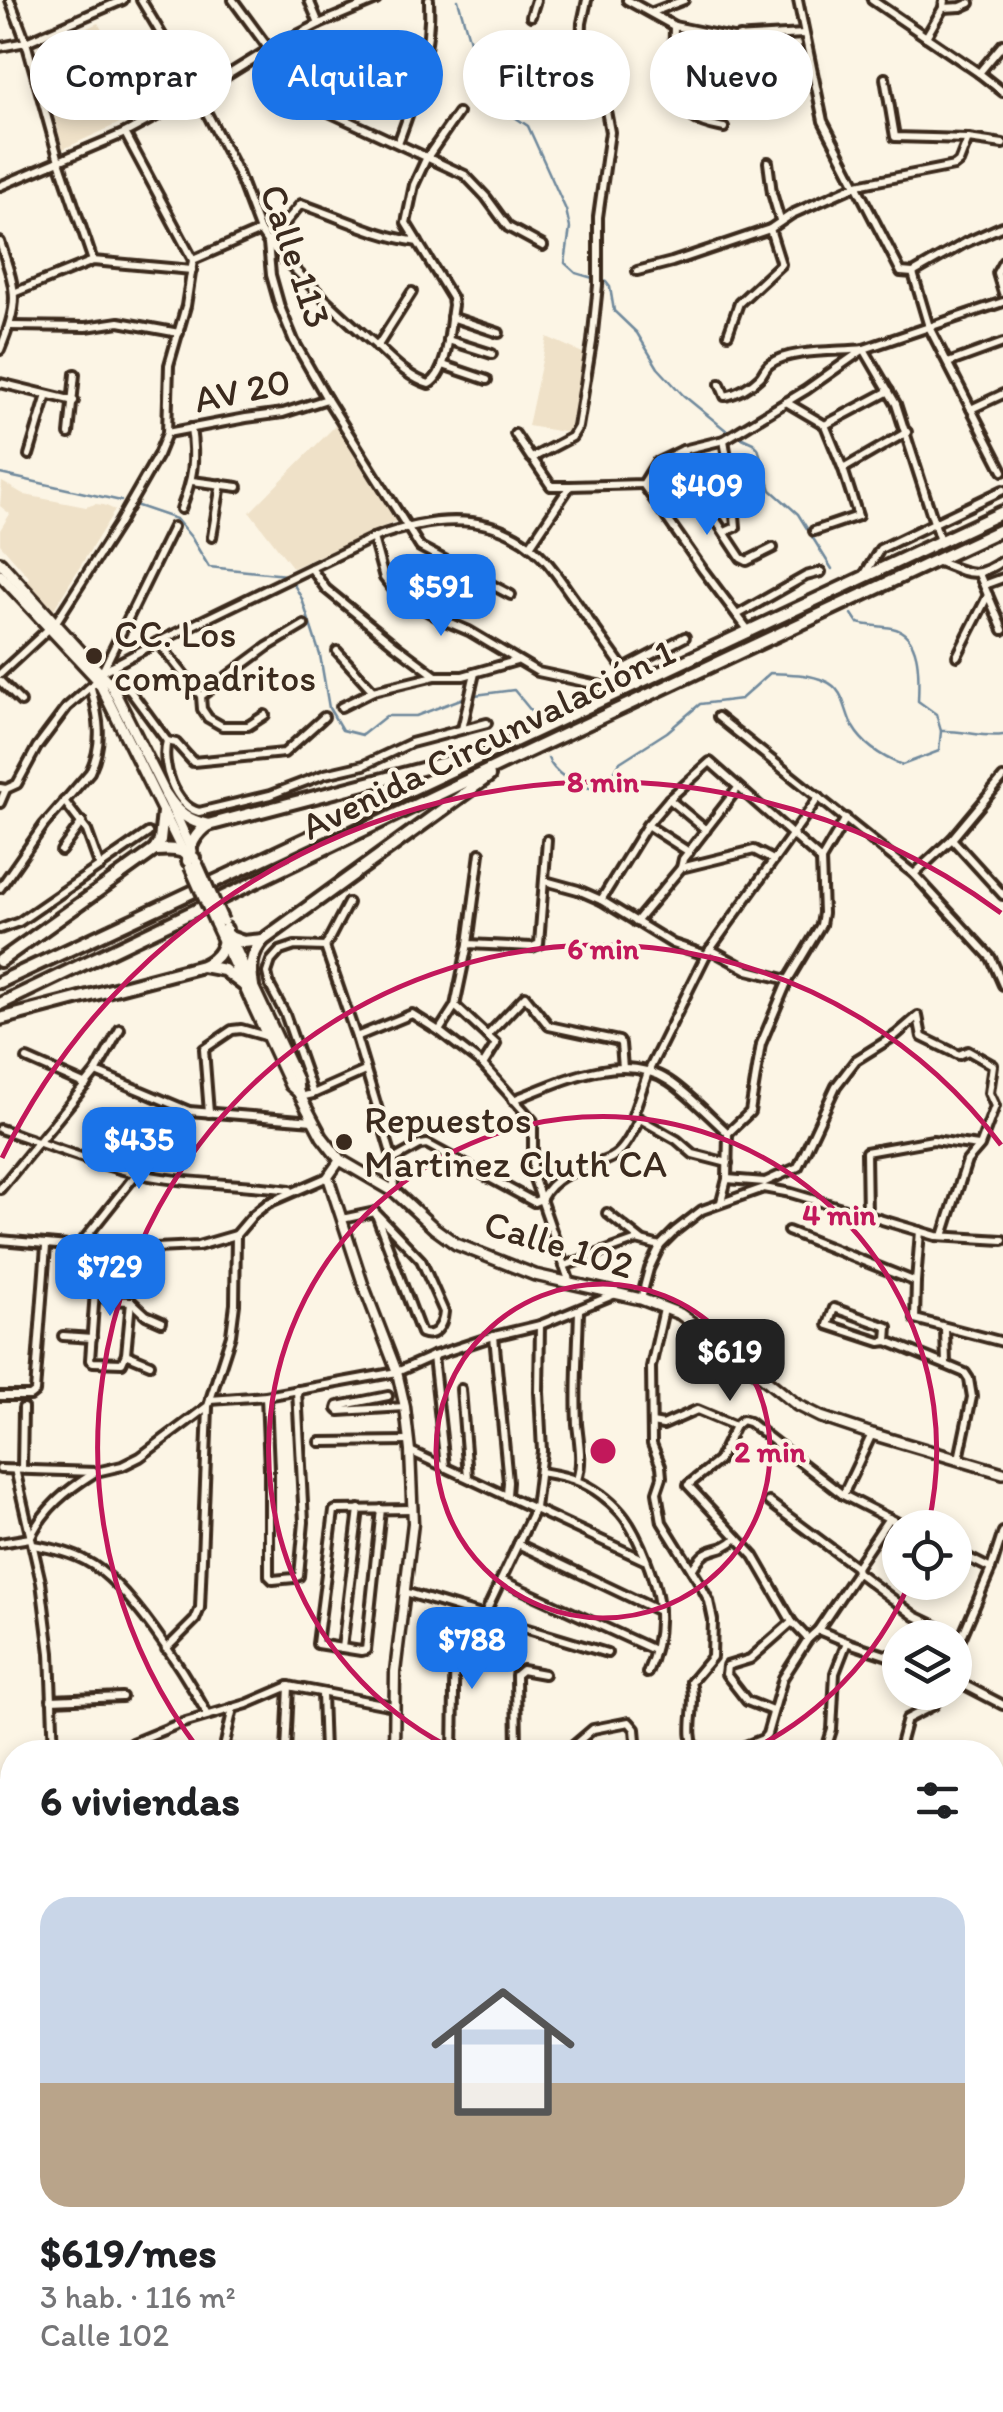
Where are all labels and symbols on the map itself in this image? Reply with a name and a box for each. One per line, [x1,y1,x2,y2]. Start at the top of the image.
street label: Calle 113 [250,178,342,334]
street label: AV 20 [190,357,294,423]
pin: $409 [648,453,766,538]
pin: $591 [382,554,500,639]
place label: CC. Los compadritos [114,611,316,701]
street label: Avenida Circunvalación 1 [294,629,682,849]
marker: CC. Los compadritos [83,645,105,667]
text: 8 min [567,763,640,800]
text: 6 min [567,930,640,967]
place label: Repuestos Martinez Cluth CA [364,1097,667,1187]
pin: $435 [80,1107,198,1192]
marker: Repuestos Martinez Cluth CA [333,1131,355,1153]
text: 4 min [802,1196,877,1233]
street label: Calle 102 [479,1200,639,1288]
pin: $729 [51,1234,169,1319]
pin: $619 [671,1319,789,1404]
centre of rings [585,1433,621,1469]
text: 2 min [734,1433,807,1470]
pin: $788 [413,1607,531,1692]

